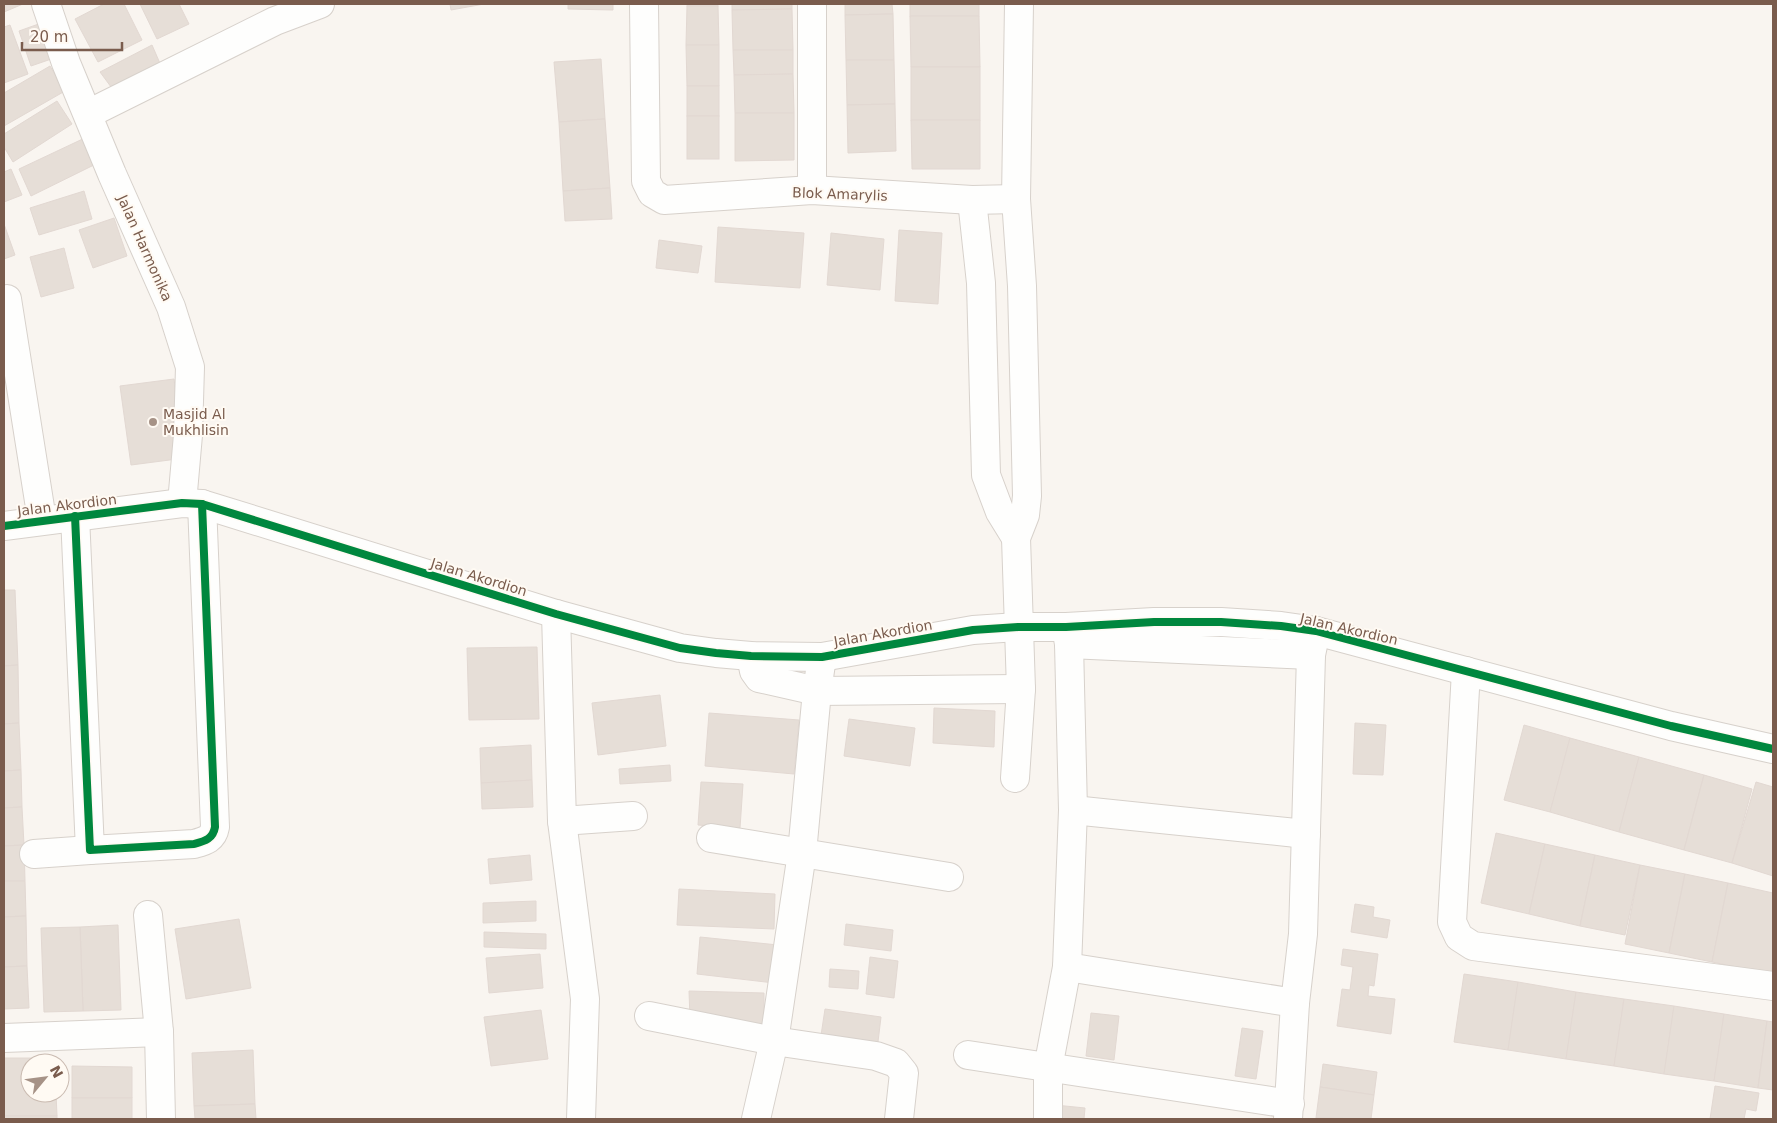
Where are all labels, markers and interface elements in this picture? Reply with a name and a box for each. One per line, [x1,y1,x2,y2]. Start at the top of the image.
scale bar [22,20,122,52]
text: 20 m [30,28,68,46]
street label: Blok Amarylis [792,184,888,204]
street label: Jalan Harmonika [114,192,176,304]
place label: Masjid Al Mukhlisin [163,406,229,438]
marker: Masjid Al Mukhlisin [147,416,159,428]
street label: Jalan Akordion [15,491,118,519]
street label: Jalan Akordion [428,554,529,599]
street label: Jalan Akordion [1298,610,1400,648]
street label: Jalan Akordion [831,616,934,650]
north arrow [20,1053,70,1103]
text: N [47,1063,66,1081]

